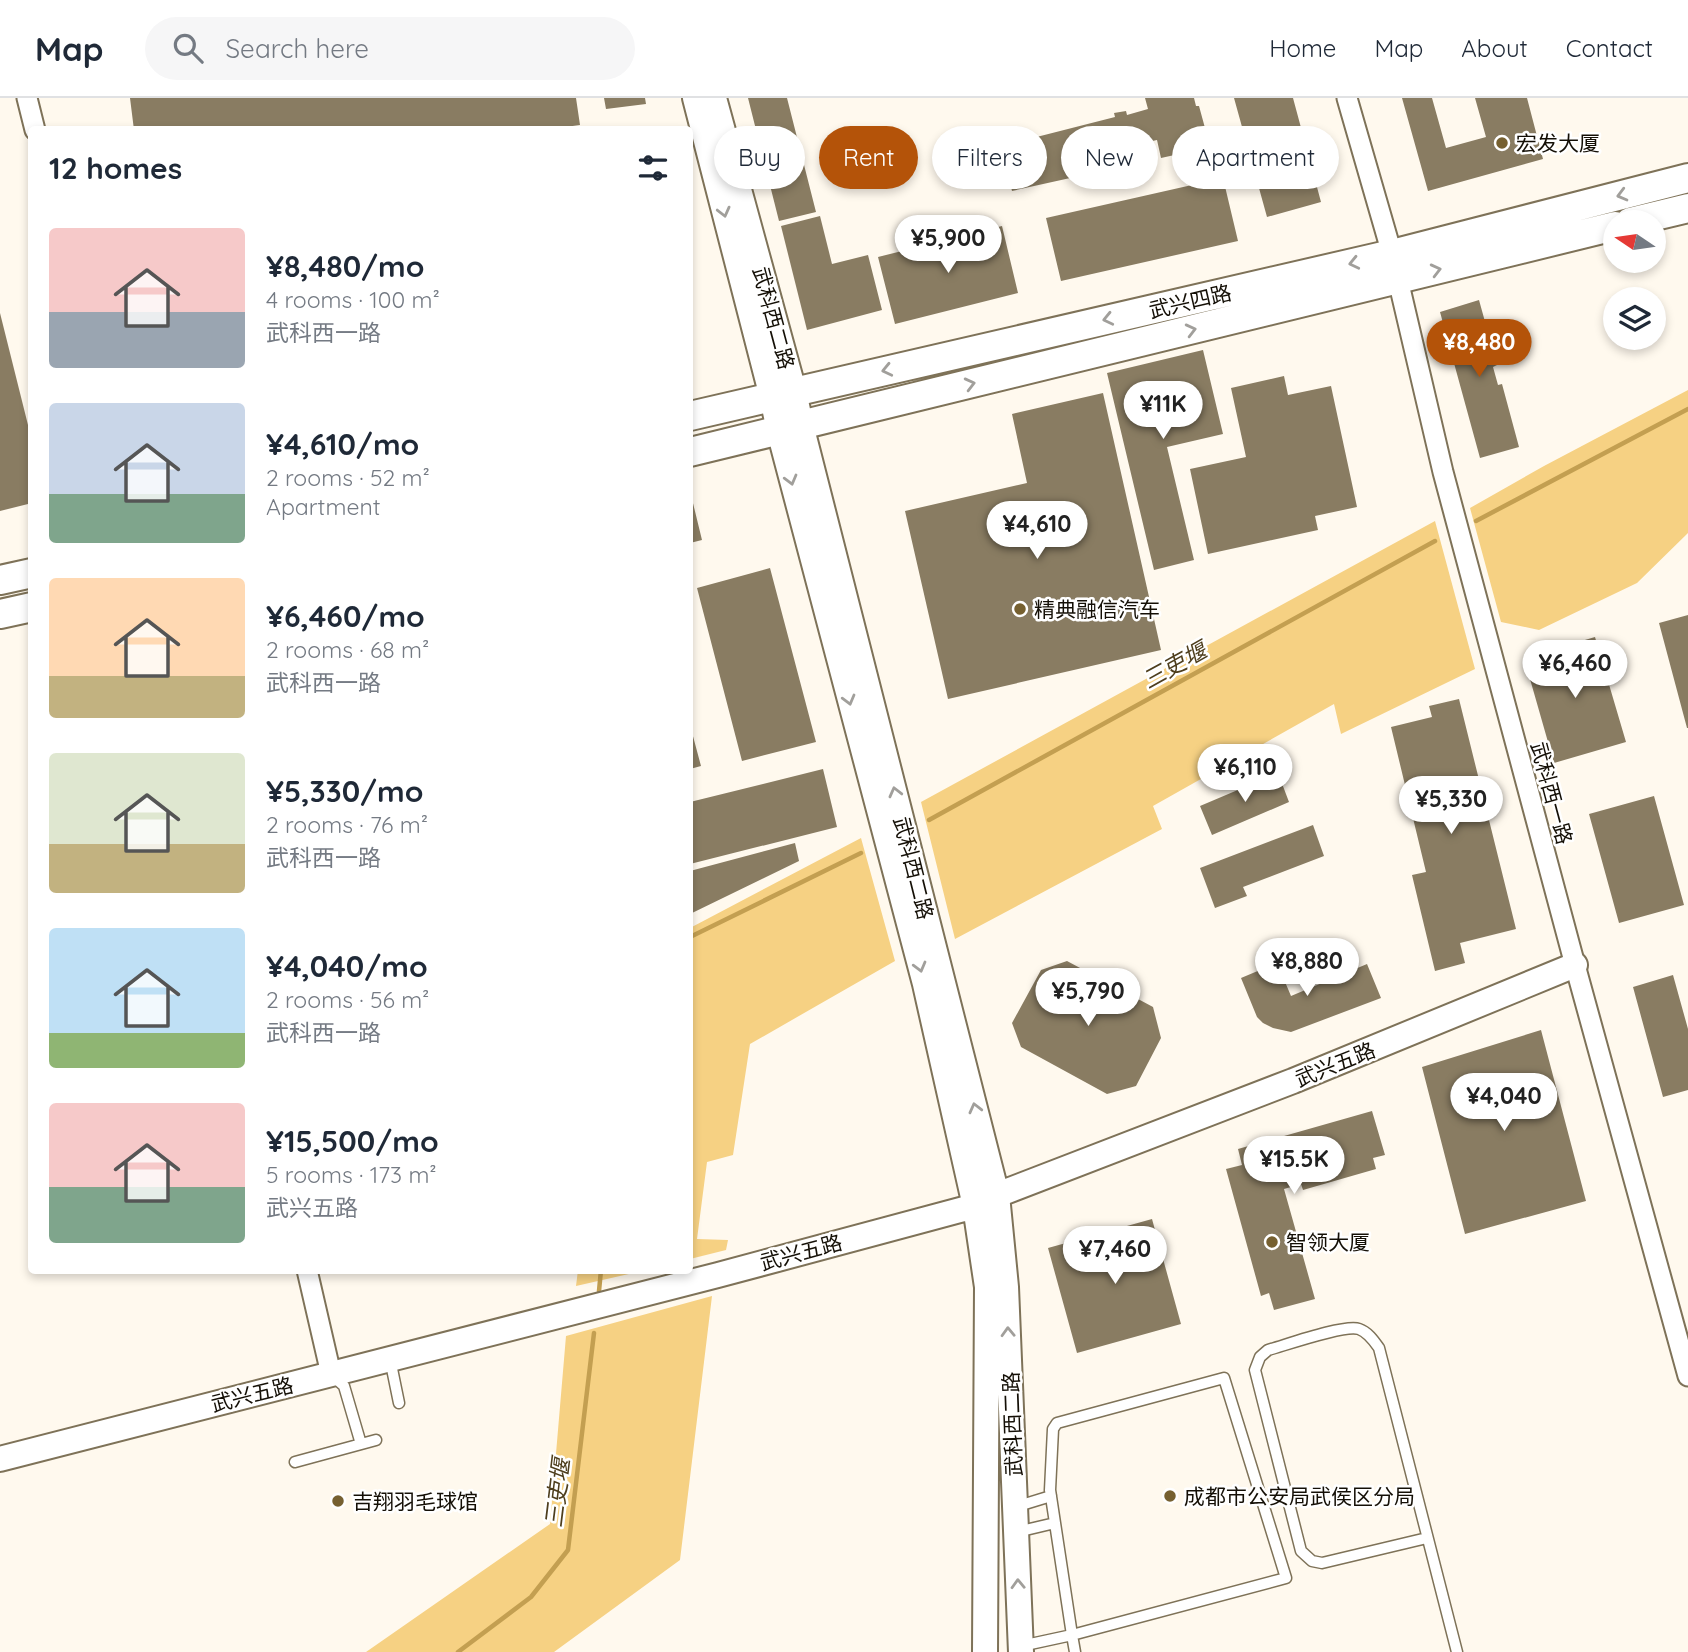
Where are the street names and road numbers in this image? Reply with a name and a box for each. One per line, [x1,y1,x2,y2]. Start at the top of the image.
street label: 武科西二路 [748,264,800,372]
street label: 武兴四路 [1146,279,1234,323]
street label: 武科西一路 [1526,739,1578,847]
street label: 武科西二路 [889,814,939,922]
street label: 武兴五路 [1291,1036,1379,1092]
street label: 武兴五路 [757,1229,845,1275]
street label: 武兴五路 [208,1371,296,1417]
street label: 武科西二路 [997,1371,1027,1477]

